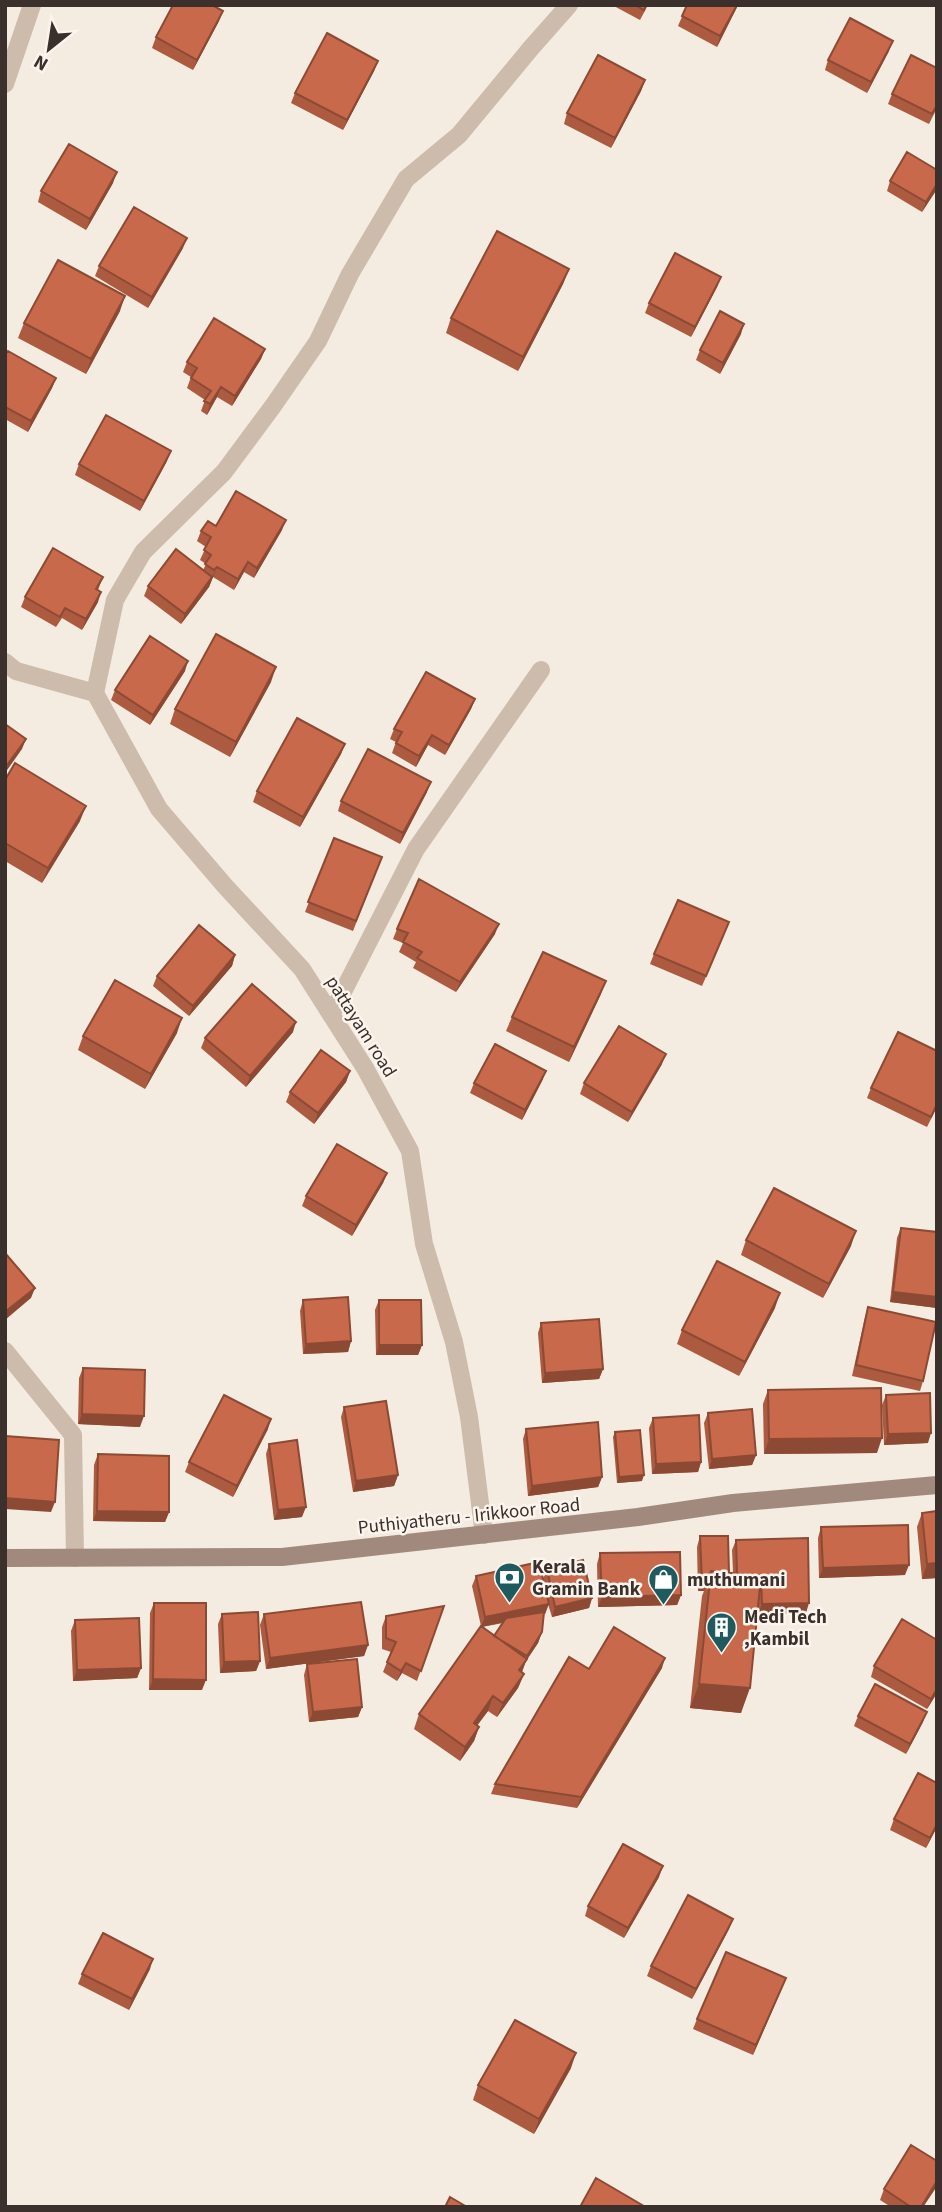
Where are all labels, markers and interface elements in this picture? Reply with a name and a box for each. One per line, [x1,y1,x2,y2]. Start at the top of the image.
north arrow [14,14,84,84]
text: N [29,48,53,77]
street label: pattayam road [319,971,403,1083]
street label: Puthiyatheru - Irikkoor Road [357,1491,582,1542]
place label: Kerala Gramin Bank [532,1554,641,1603]
bank icon: Kerala Gramin Bank [492,1560,526,1604]
shop icon: muthumani [647,1562,681,1606]
place label: muthumani [687,1567,785,1594]
place label: Medi Tech ,Kambil [744,1604,827,1653]
building icon: Medi Tech ,Kambil [704,1610,738,1654]

